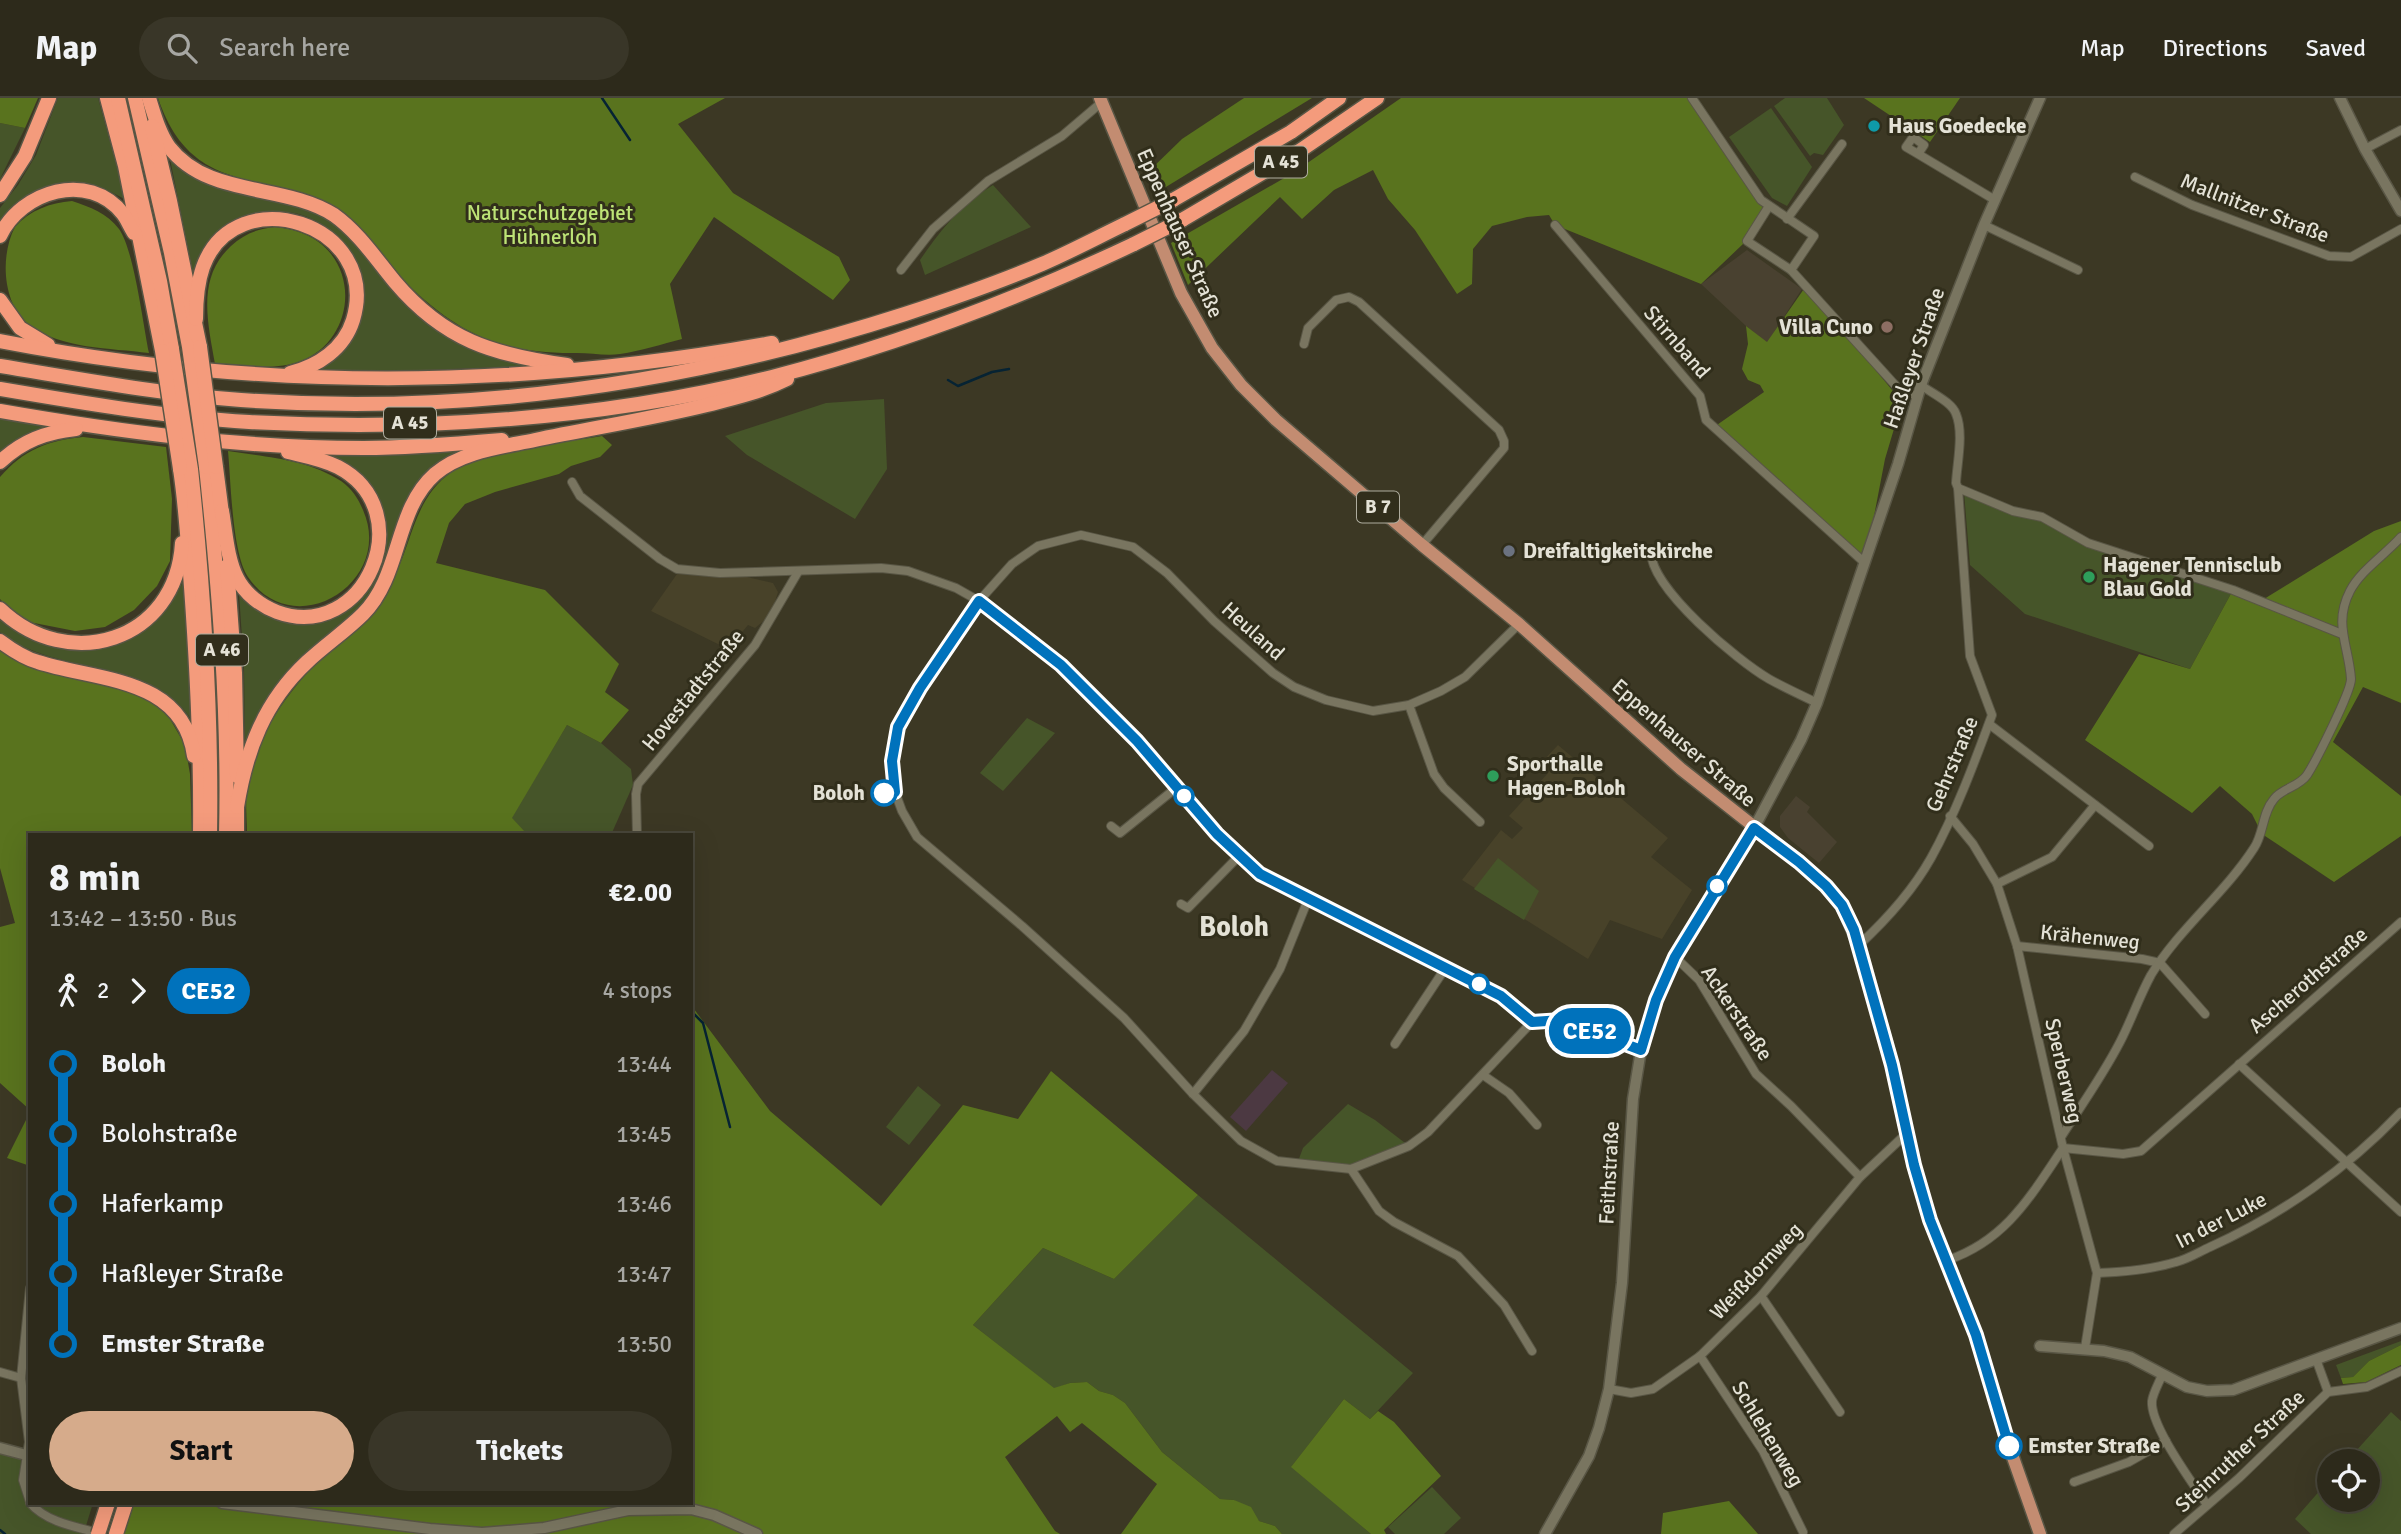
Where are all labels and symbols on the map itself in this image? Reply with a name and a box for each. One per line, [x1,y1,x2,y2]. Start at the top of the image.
place label: Haus Goedecke [1888,113,2027,139]
marker: Haus Goedecke [1866,118,1882,134]
street label: Eppenhauser Straße [1131,144,1229,322]
road number: A 45 [1255,146,1307,178]
street label: Mallnitzer Straße [2177,168,2333,248]
park label: Naturschutzgebiet Hühnerloh [467,200,633,250]
street label: Haßleyer Straße [1878,284,1950,432]
street label: Stirnband [1638,300,1716,384]
place label: Villa Cuno [1779,314,1873,340]
marker: Villa Cuno [1879,319,1895,335]
road number: A 45 [384,408,436,438]
road number: B 7 [1357,492,1399,522]
place label: Dreifaltigkeitskirche [1523,538,1713,564]
marker: Dreifaltigkeitskirche [1501,543,1517,559]
place label: Hagener Tennisclub Blau Gold [2103,552,2282,602]
marker: Hagener Tennisclub Blau Gold [2081,569,2097,585]
street label: Heuland [1216,596,1290,666]
street label: Hovestadtstraße [636,624,750,756]
road number: A 46 [196,635,248,666]
street label: Eppenhauser Straße [1607,673,1761,813]
street label: Gehrstraße [1920,712,1984,816]
place label: Sporthalle Hagen-Boloh [1507,751,1626,801]
marker: Sporthalle Hagen-Boloh [1485,768,1501,784]
place label: Boloh [812,780,865,806]
marker: Boloh [871,780,897,806]
unlabelled marker [1174,786,1194,806]
unlabelled marker [1707,876,1727,896]
district label: Boloh [1199,910,1269,944]
street label: Krähenweg [2039,919,2141,955]
street label: Ascherothstraße [2243,921,2373,1039]
street label: Ackerstraße [1696,960,1778,1066]
unlabelled marker [1469,974,1489,994]
line badge: CE52 [1541,1008,1639,1054]
street label: Sperberweg [2039,1016,2089,1126]
street label: Feithstraße [1593,1121,1625,1225]
street label: In der Luke [2171,1186,2271,1254]
street label: Weißdornweg [1704,1217,1808,1325]
street label: Schlehenweg [1726,1376,1810,1492]
street label: Steinruther Straße [2170,1384,2310,1518]
marker: Emster Straße [1996,1433,2022,1459]
place label: Emster Straße [2028,1433,2160,1459]

